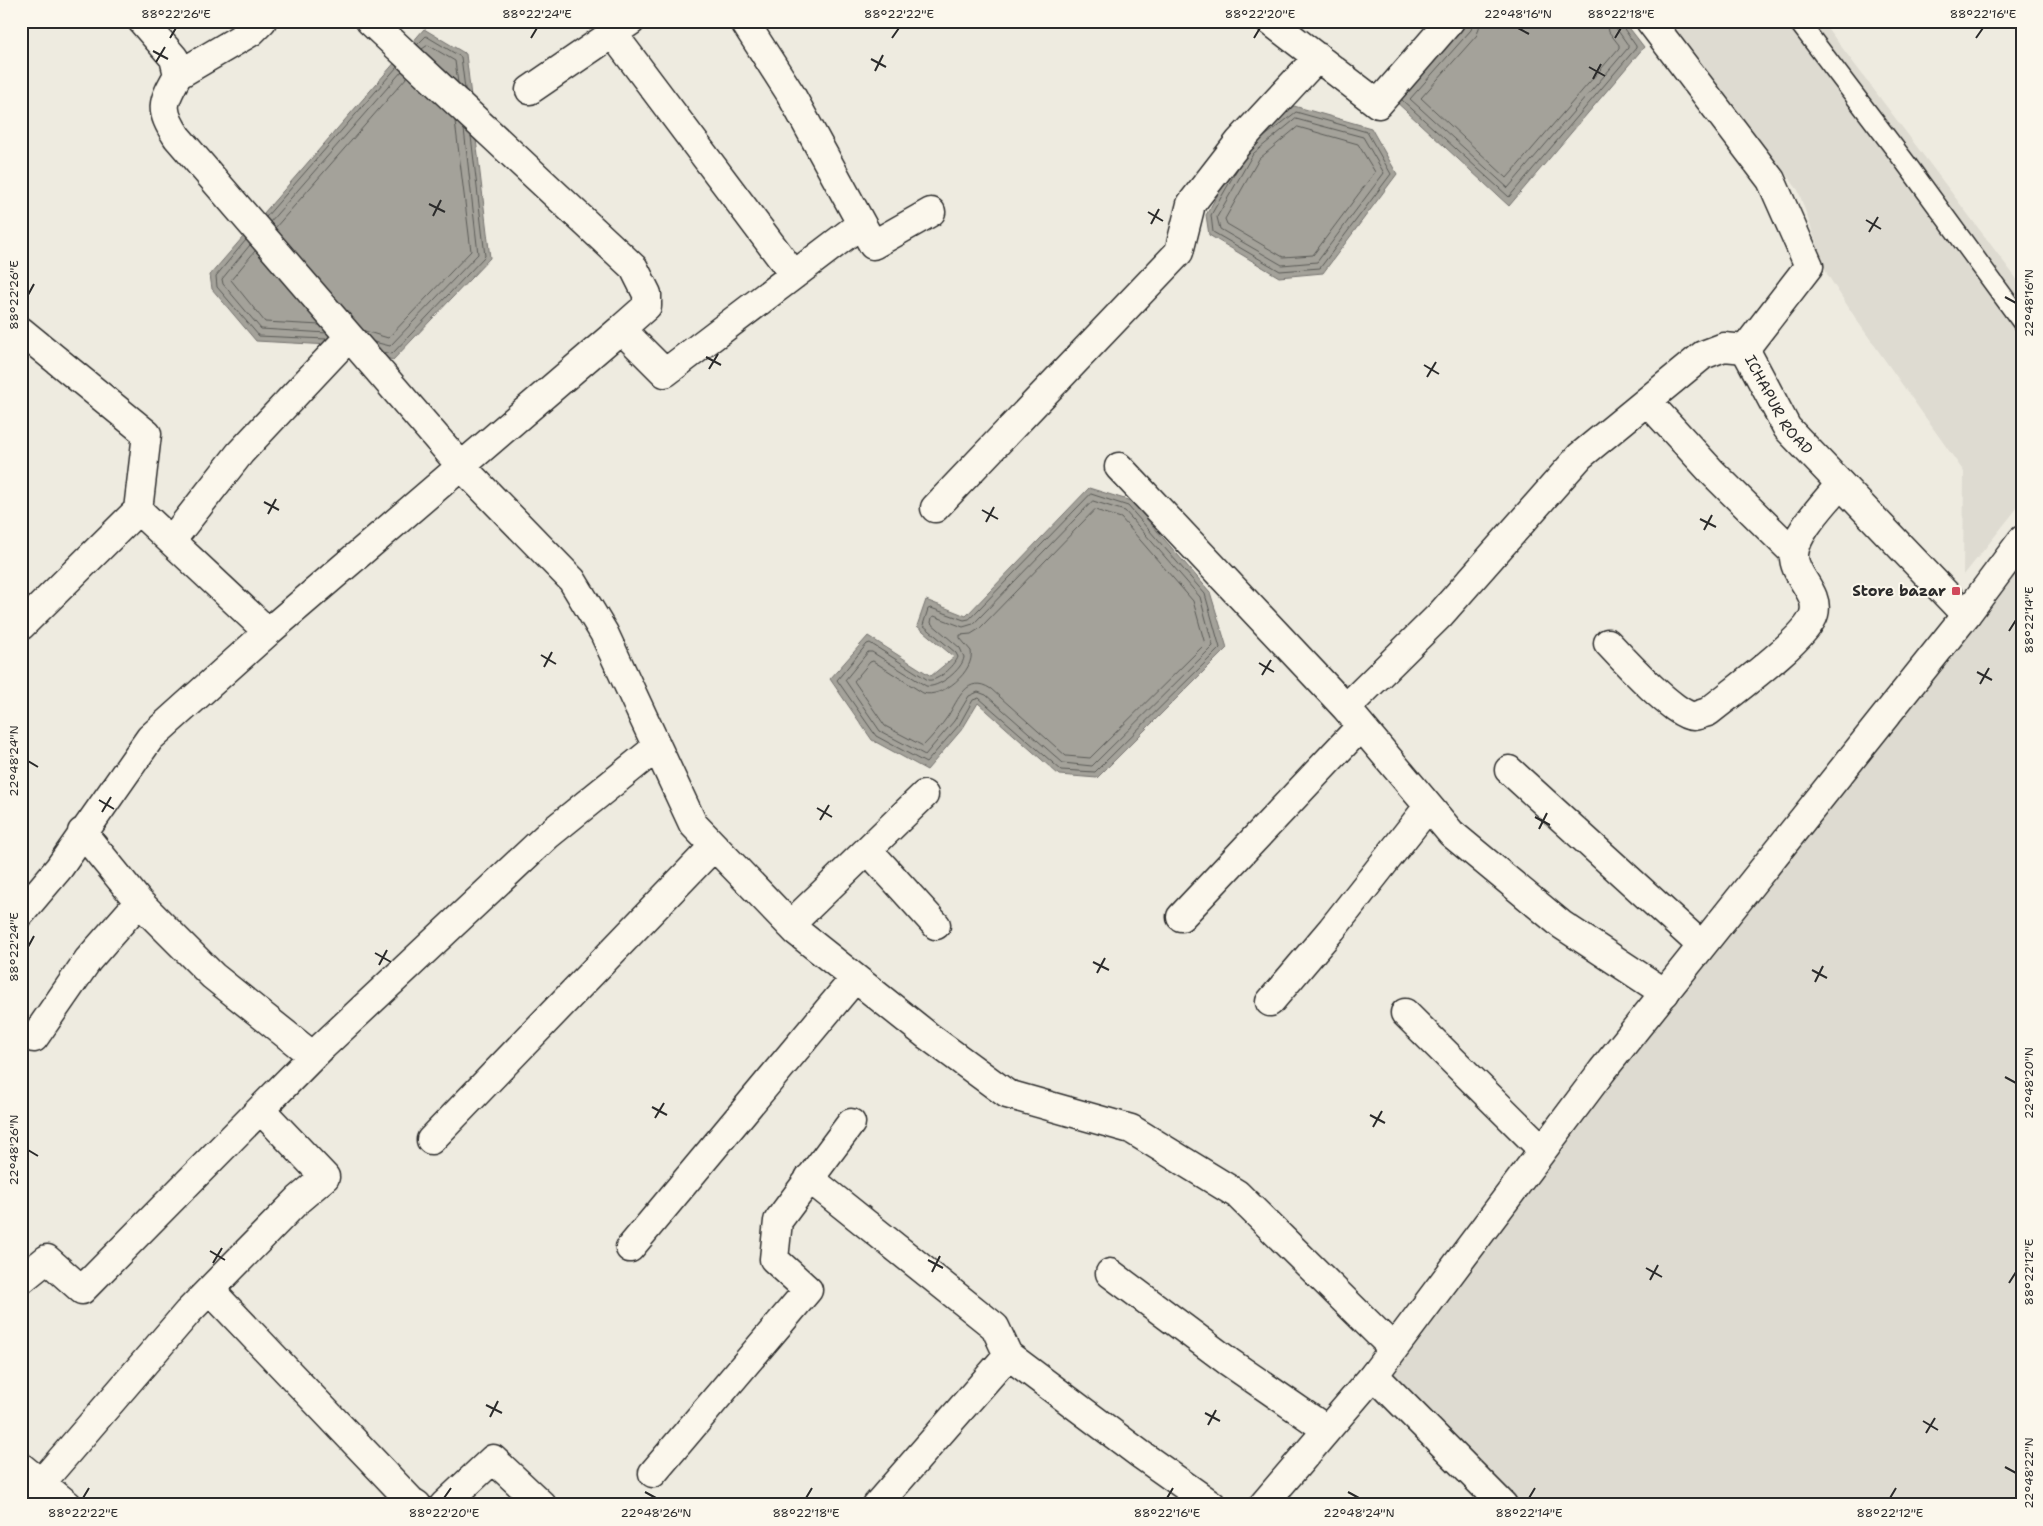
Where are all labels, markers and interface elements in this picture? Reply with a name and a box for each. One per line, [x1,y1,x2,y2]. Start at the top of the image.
text: 88°22'26"E [141,6,211,22]
text: 88°22'24"E [502,6,572,22]
text: 88°22'22"E [864,6,934,22]
text: 88°22'20"E [1225,6,1295,22]
text: 22°48'16"N [1484,6,1552,22]
text: 88°22'18"E [1587,6,1655,22]
text: 88°22'16"E [1950,6,2016,22]
text: 88°22'26"E [6,260,22,330]
text: 22°48'16"N [2021,269,2037,337]
street label: ICHAPUR ROAD [1740,352,1817,459]
place label: Store bazar [1852,581,1946,601]
marker: Store bazar [1950,585,1962,597]
text: 88°22'14"E [2021,587,2037,653]
text: 22°48'24"N [6,725,22,797]
text: 88°22'24"E [6,912,22,982]
text: 22°48'20"N [2021,1047,2037,1119]
text: 22°48'26"N [6,1115,22,1185]
text: 88°22'12"E [2021,1239,2037,1305]
text: 22°48'22"N [2021,1437,2037,1509]
text: 88°22'22"E [48,1505,118,1521]
text: 88°22'20"E [409,1505,479,1521]
text: 22°48'26"N [621,1505,691,1521]
text: 88°22'18"E [772,1505,840,1521]
text: 88°22'16"E [1134,1505,1200,1521]
text: 22°48'24"N [1323,1505,1395,1521]
text: 88°22'14"E [1496,1505,1562,1521]
text: 88°22'12"E [1857,1505,1923,1521]

